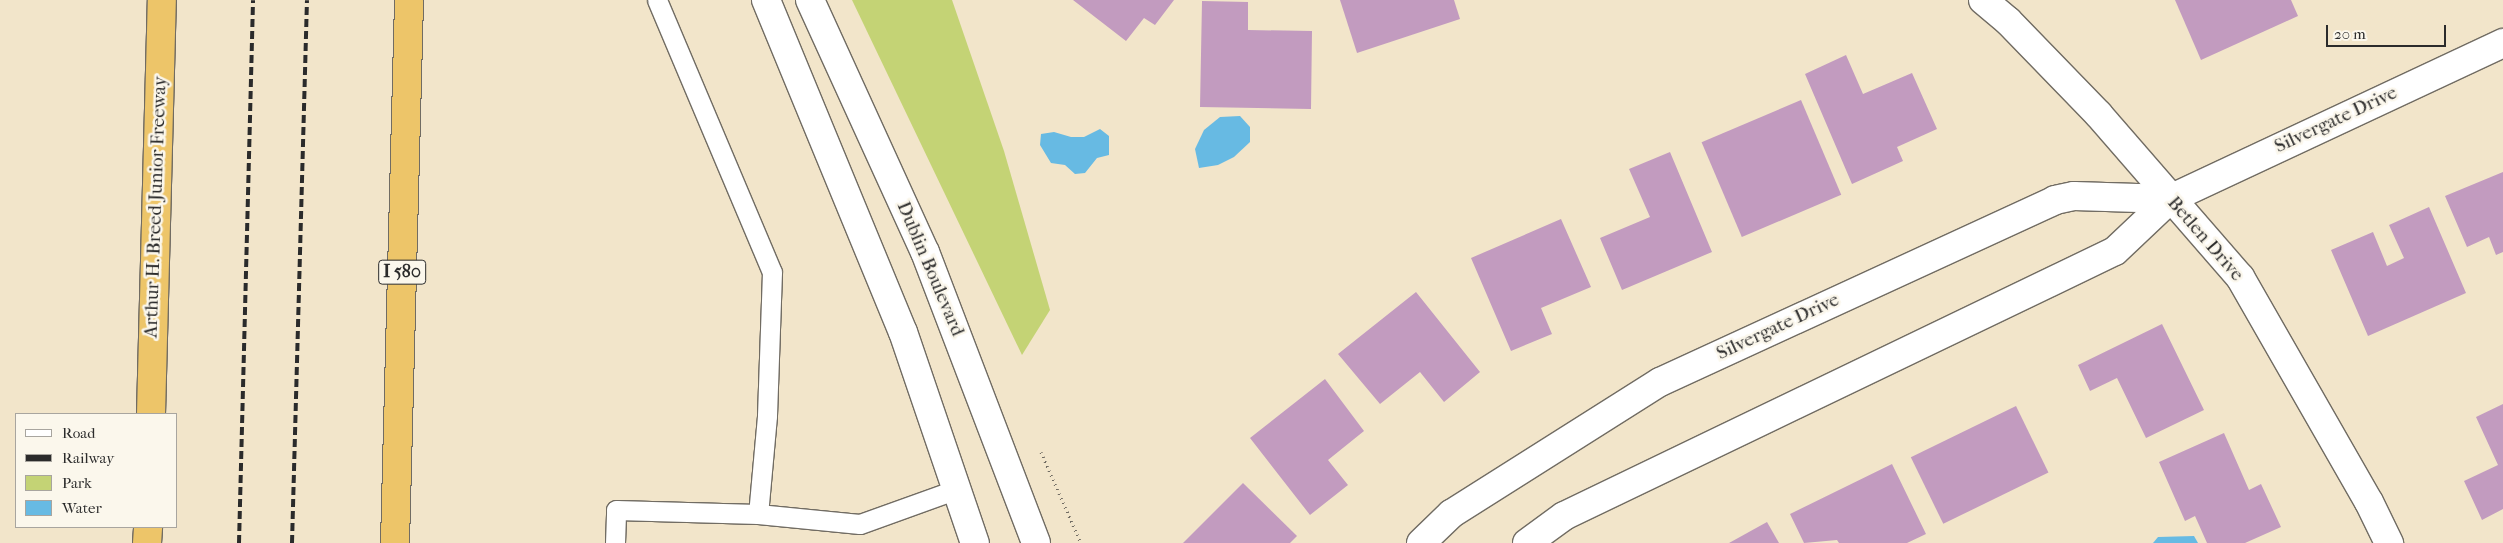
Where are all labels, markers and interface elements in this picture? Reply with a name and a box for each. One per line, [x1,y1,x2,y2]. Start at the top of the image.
scale bar [2328,15,2448,47]
text: 20 m [2334,25,2366,43]
street label: Arthur H. Breed Junior Freeway [140,76,172,338]
street label: Silvergate Drive [2271,82,2401,158]
street label: Betlen Drive [2162,192,2248,286]
street label: Dublin Boulevard [891,198,969,340]
road number: I 580 [377,256,427,288]
street label: Silvergate Drive [1713,289,1843,365]
legend [15,413,178,528]
text: Road [62,424,95,442]
text: Railway [62,449,114,467]
text: Park [62,474,92,492]
text: Water [62,499,102,517]

